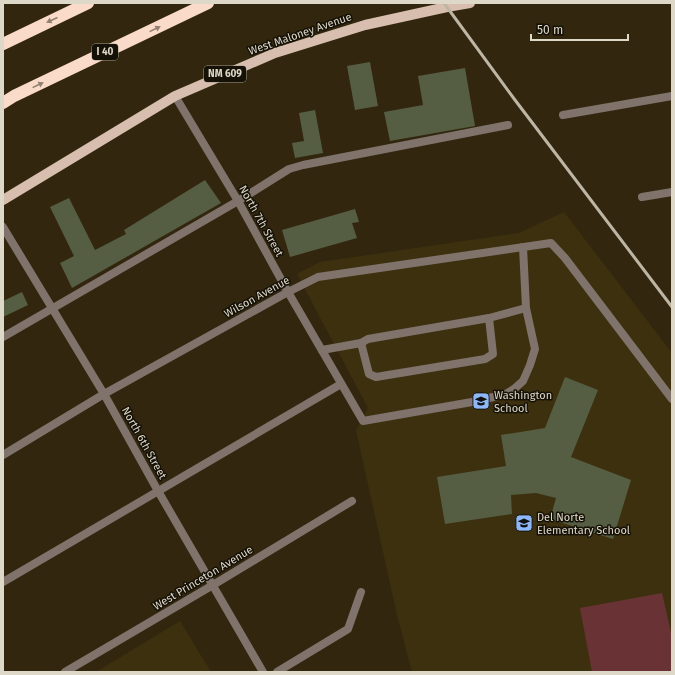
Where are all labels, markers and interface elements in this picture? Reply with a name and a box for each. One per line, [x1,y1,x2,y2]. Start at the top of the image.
street label: West Maloney Avenue [247,10,353,58]
scale bar [531,16,628,42]
one-way arrow [47,17,58,23]
text: 50 m [537,23,563,37]
one-way arrow [149,26,160,32]
road number: I 40 [92,44,118,60]
road number: NM 609 [204,66,246,82]
one-way arrow [32,82,43,88]
street label: North 7th Street [236,183,286,259]
street label: Wilson Avenue [222,274,292,320]
place label: Washington School [494,389,552,415]
school or university icon: Washington School [471,391,491,411]
street label: North 6th Street [119,405,169,481]
place label: Del Norte Elementary School [537,511,630,537]
school or university icon: Del Norte Elementary School [514,513,534,533]
street label: West Princeton Avenue [151,543,255,613]

